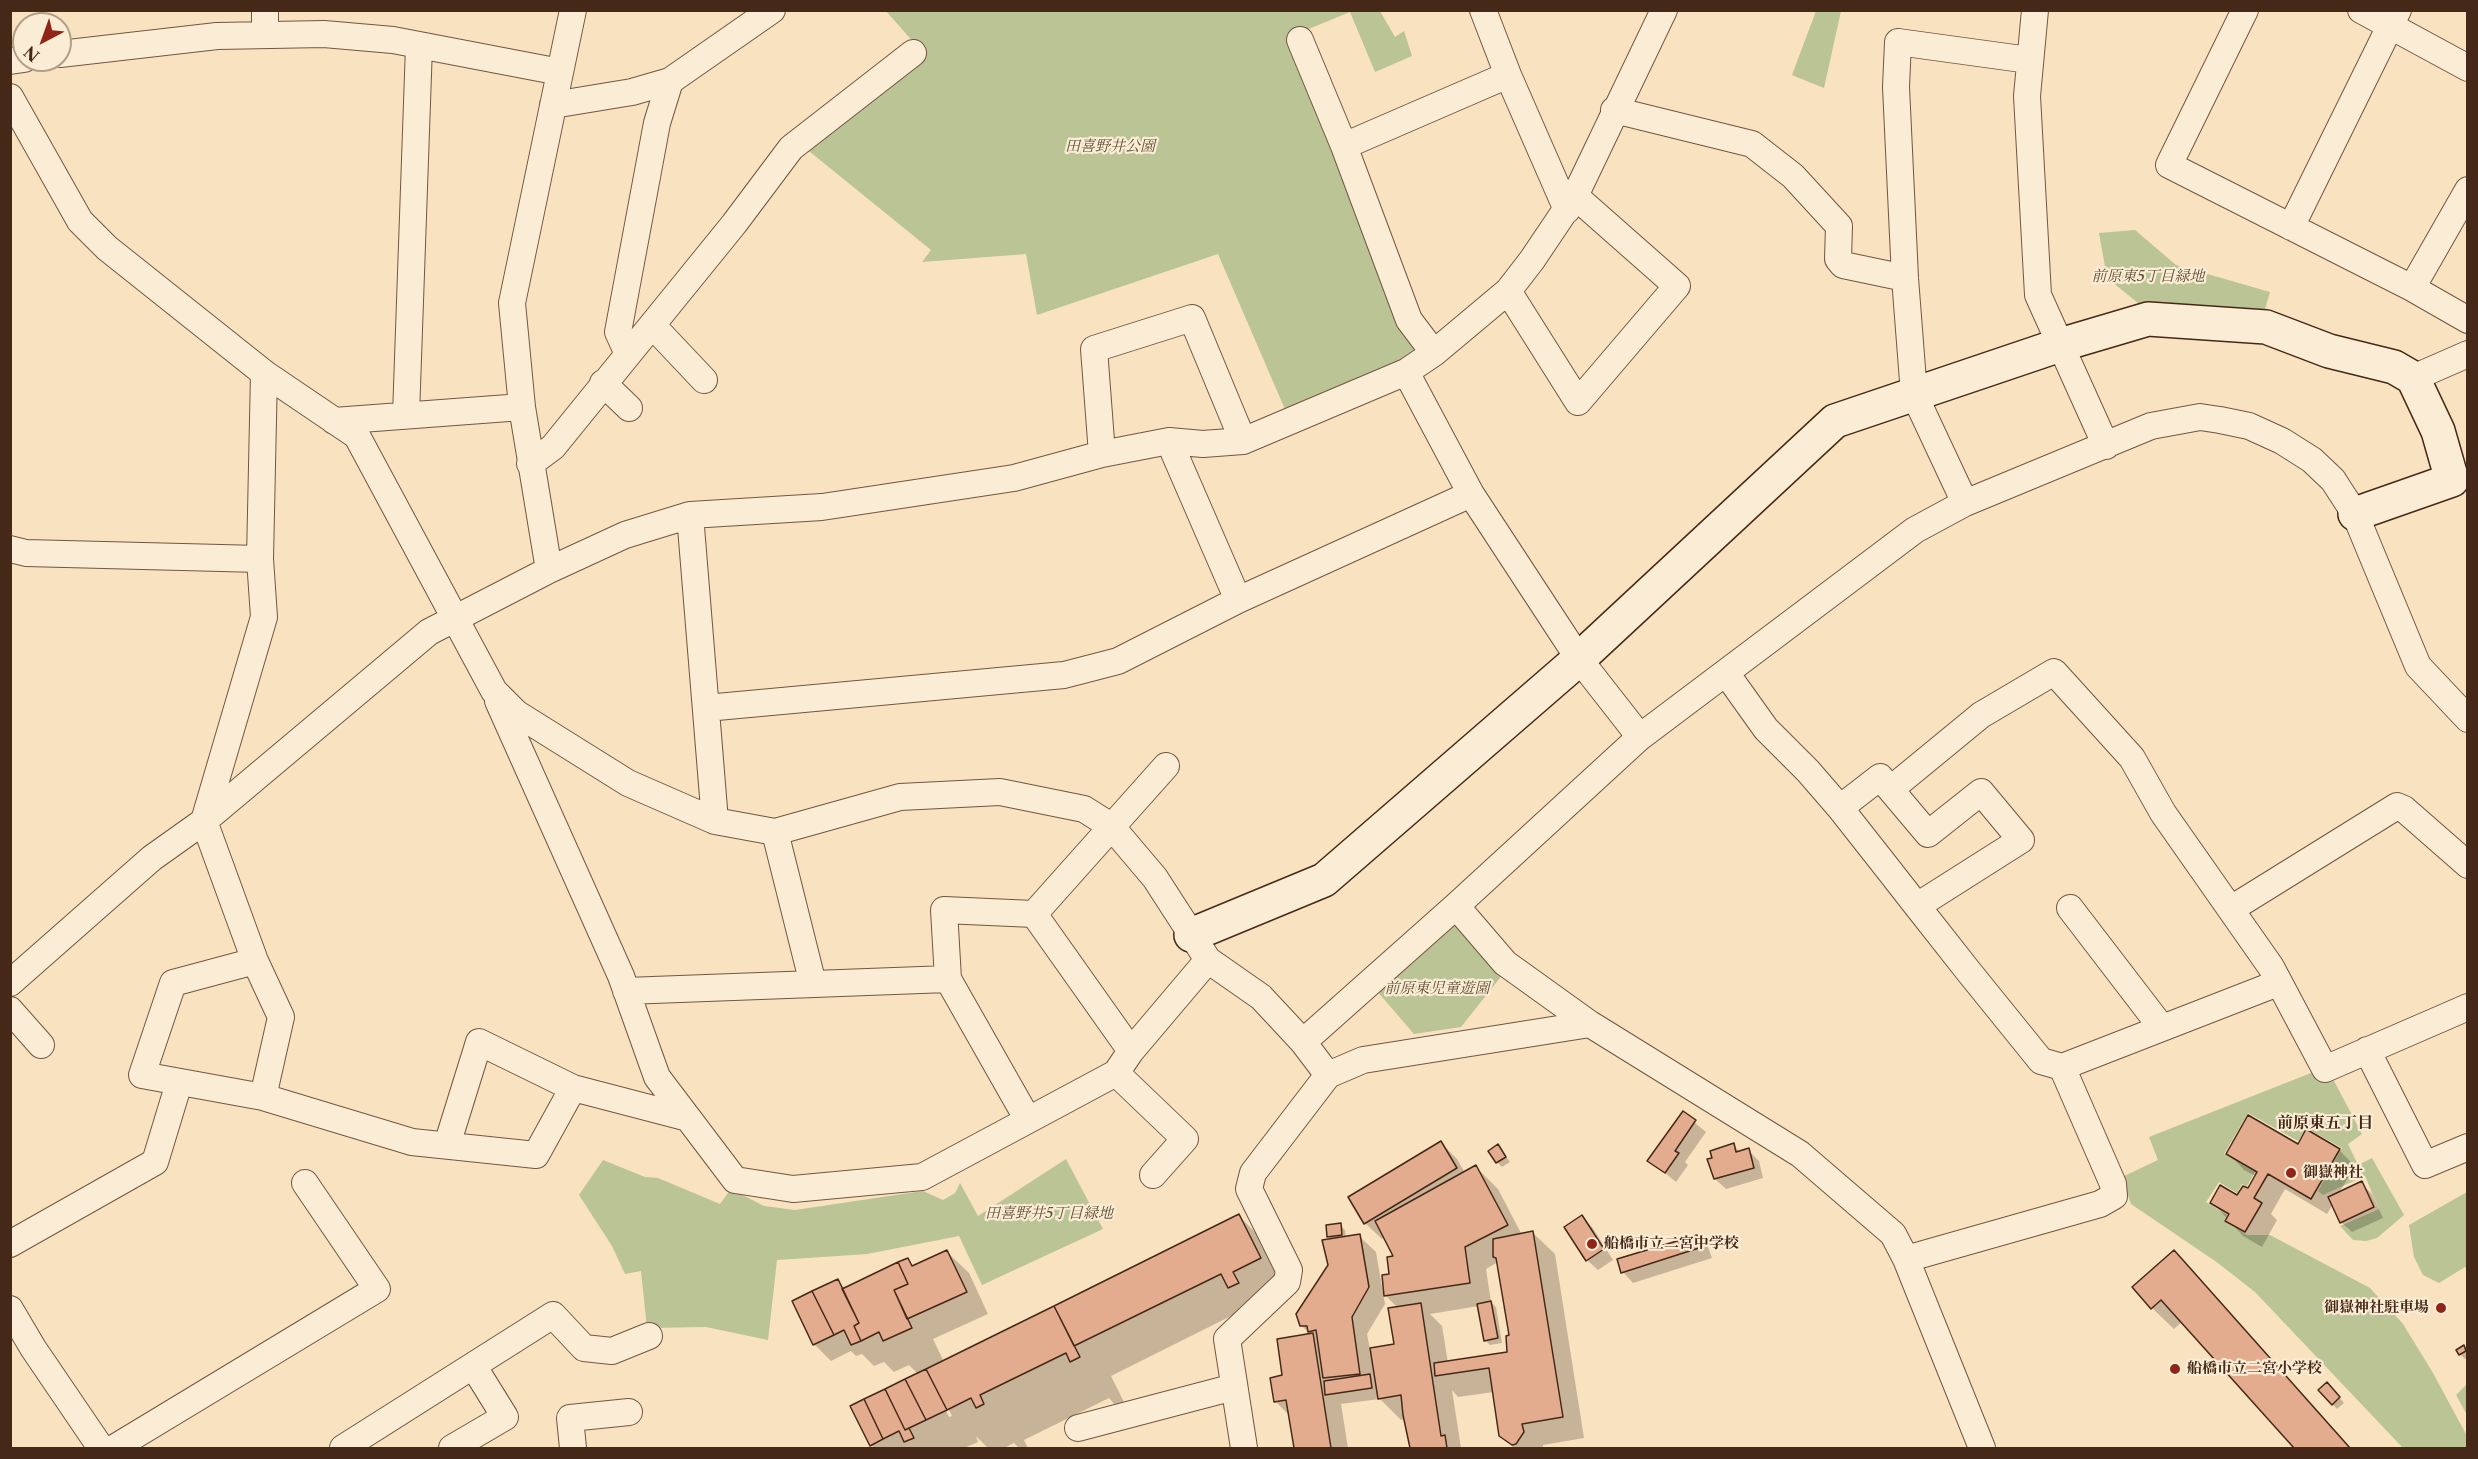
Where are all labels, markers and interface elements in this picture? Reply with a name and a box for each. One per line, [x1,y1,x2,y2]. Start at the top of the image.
north arrow [12,12,72,72]
text: N [20,42,43,66]
park label: 田喜野井公園 [1065,138,1155,156]
park label: 前原東5丁目緑地 [2091,268,2205,286]
park label: 前原東児童遊園 [1385,980,1489,998]
district label: 前原東五丁目 [2277,1113,2373,1133]
place label: 御嶽神社 [2303,1164,2363,1182]
marker: 御嶽神社 [2284,1166,2298,1180]
park label: 田喜野井5丁目緑地 [985,1205,1113,1223]
place label: 船橋市立二宮中学校 [1604,1235,1739,1253]
marker: 船橋市立二宮中学校 [1585,1237,1599,1251]
place label: 御嶽神社駐車場 [2324,1299,2429,1317]
marker: 御嶽神社駐車場 [2434,1301,2448,1315]
place label: 船橋市立二宮小学校 [2187,1360,2322,1378]
marker: 船橋市立二宮小学校 [2168,1362,2182,1376]

